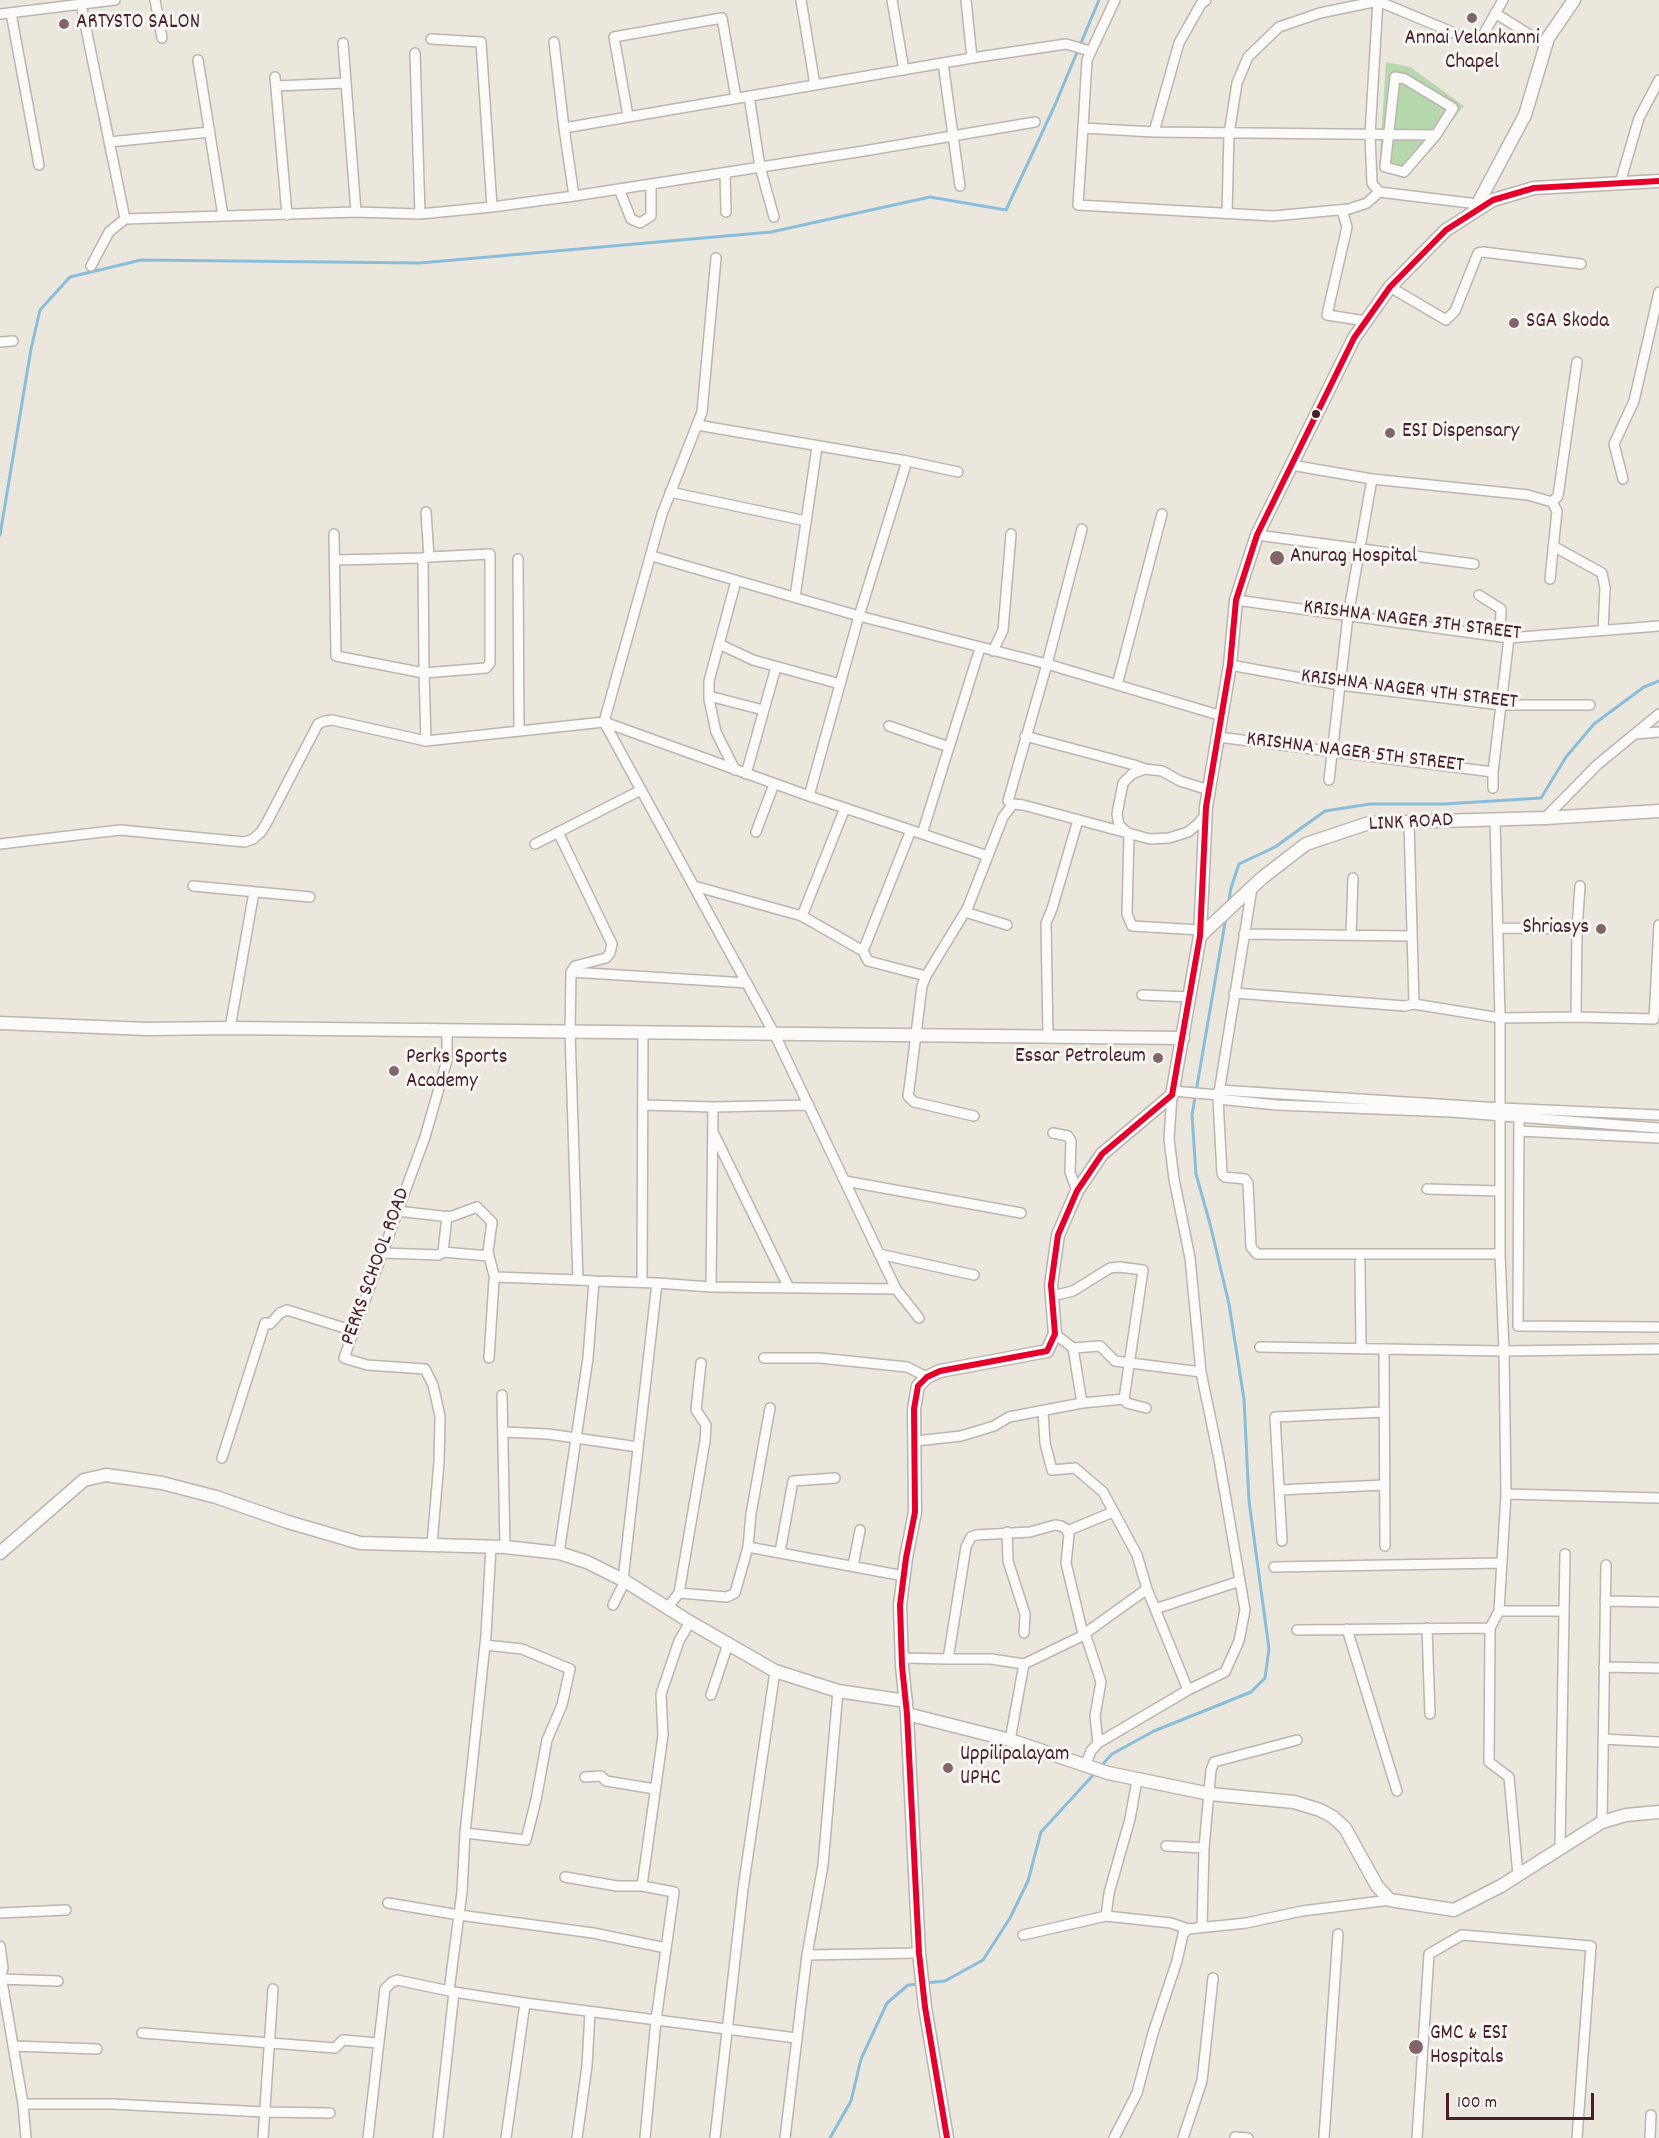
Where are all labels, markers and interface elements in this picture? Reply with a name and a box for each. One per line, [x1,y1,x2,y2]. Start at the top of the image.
place label: ARTYSTO SALON [76,11,200,37]
marker: Annai Velankanni Chapel [1465,11,1479,25]
marker: ARTYSTO SALON [57,17,71,31]
place label: Annai Velankanni Chapel [1405,27,1539,77]
place label: SGA Skoda [1526,310,1609,336]
marker: SGA Skoda [1507,316,1521,330]
unlabelled marker [1310,408,1322,420]
place label: ESI Dispensary [1402,420,1519,446]
marker: ESI Dispensary [1383,426,1397,440]
place label: Anurag Hospital [1290,545,1417,571]
marker: Anurag Hospital [1268,549,1286,567]
street label: KRISHNA NAGER 3TH STREET [1302,596,1522,648]
street label: KRISHNA NAGER 4TH STREET [1299,665,1519,717]
street label: KRISHNA NAGER 5TH STREET [1245,728,1465,780]
street label: LINK ROAD [1368,809,1454,839]
place label: Shriasys [1522,916,1589,942]
marker: Shriasys [1594,922,1608,936]
place label: Essar Petroleum [1015,1045,1146,1071]
place label: Perks Sports Academy [406,1046,507,1096]
marker: Essar Petroleum [1151,1051,1165,1065]
marker: Perks Sports Academy [387,1064,401,1078]
street label: PERKS SCHOOL ROAD [337,1185,417,1349]
place label: Uppilipalayam UPHC [960,1743,1069,1793]
marker: Uppilipalayam UPHC [941,1761,955,1775]
place label: GMC & ESI Hospitals [1430,2022,1507,2072]
marker: GMC & ESI Hospitals [1407,2038,1425,2056]
scale bar [1449,2081,1598,2119]
text: 100 m [1457,2091,1497,2116]

